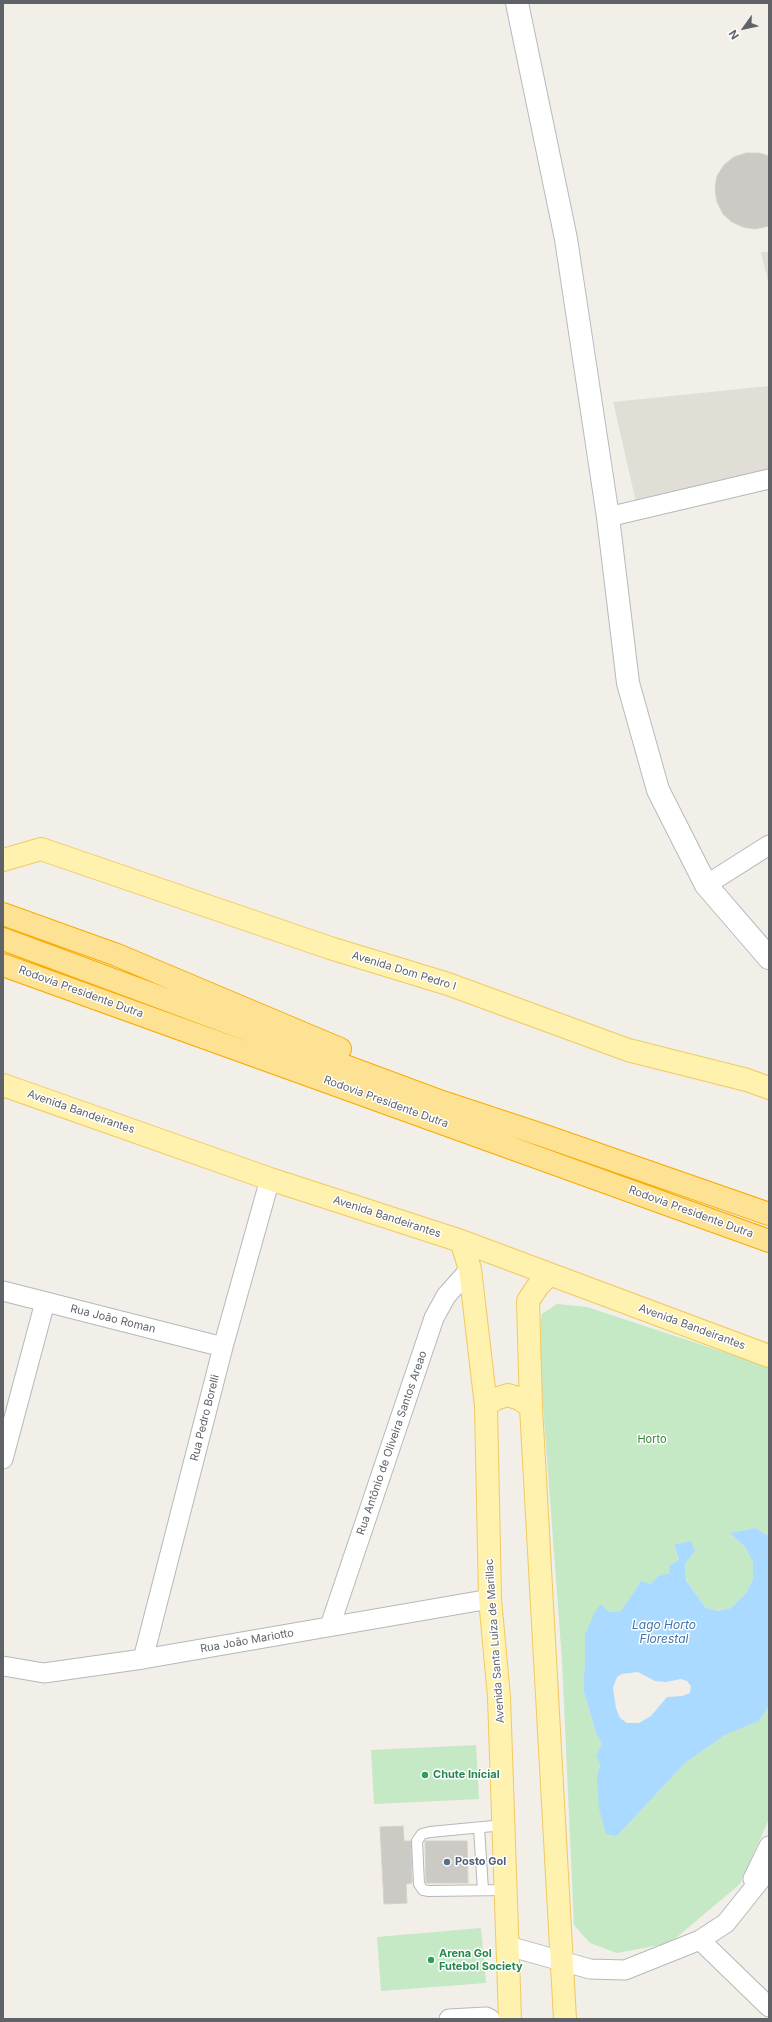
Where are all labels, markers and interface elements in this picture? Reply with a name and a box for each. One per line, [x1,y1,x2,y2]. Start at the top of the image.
north arrow [724,8,764,48]
text: N [726,27,742,42]
street label: Avenida Dom Pedro I [350,949,458,993]
street label: Rodovia Presidente Dutra [17,963,145,1021]
street label: Rodovia Presidente Dutra [322,1073,450,1131]
street label: Avenida Bandeirantes [26,1087,136,1137]
street label: Rodovia Presidente Dutra [627,1183,755,1241]
street label: Avenida Bandeirantes [331,1193,443,1241]
street label: Rua João Roman [69,1302,157,1336]
street label: Avenida Bandeirantes [637,1302,747,1352]
street label: Rua Antônio de Oliveira Santos Areao [354,1349,430,1537]
street label: Rua Pedro Borelli [188,1373,222,1463]
park label: Horto [637,1433,667,1447]
street label: Avenida Santa Luíza de Marillac [483,1558,507,1724]
water label: Lago Horto Florestal [632,1618,696,1646]
street label: Rua João Mariotto [199,1626,295,1656]
place label: Chute Inícial [433,1768,500,1782]
marker: Chute Inícial [420,1770,430,1780]
place label: Posto Gol [455,1855,506,1869]
marker: Posto Gol [442,1857,452,1867]
place label: Arena Gol Futebol Society [439,1947,523,1973]
marker: Arena Gol Futebol Society [426,1955,436,1965]

